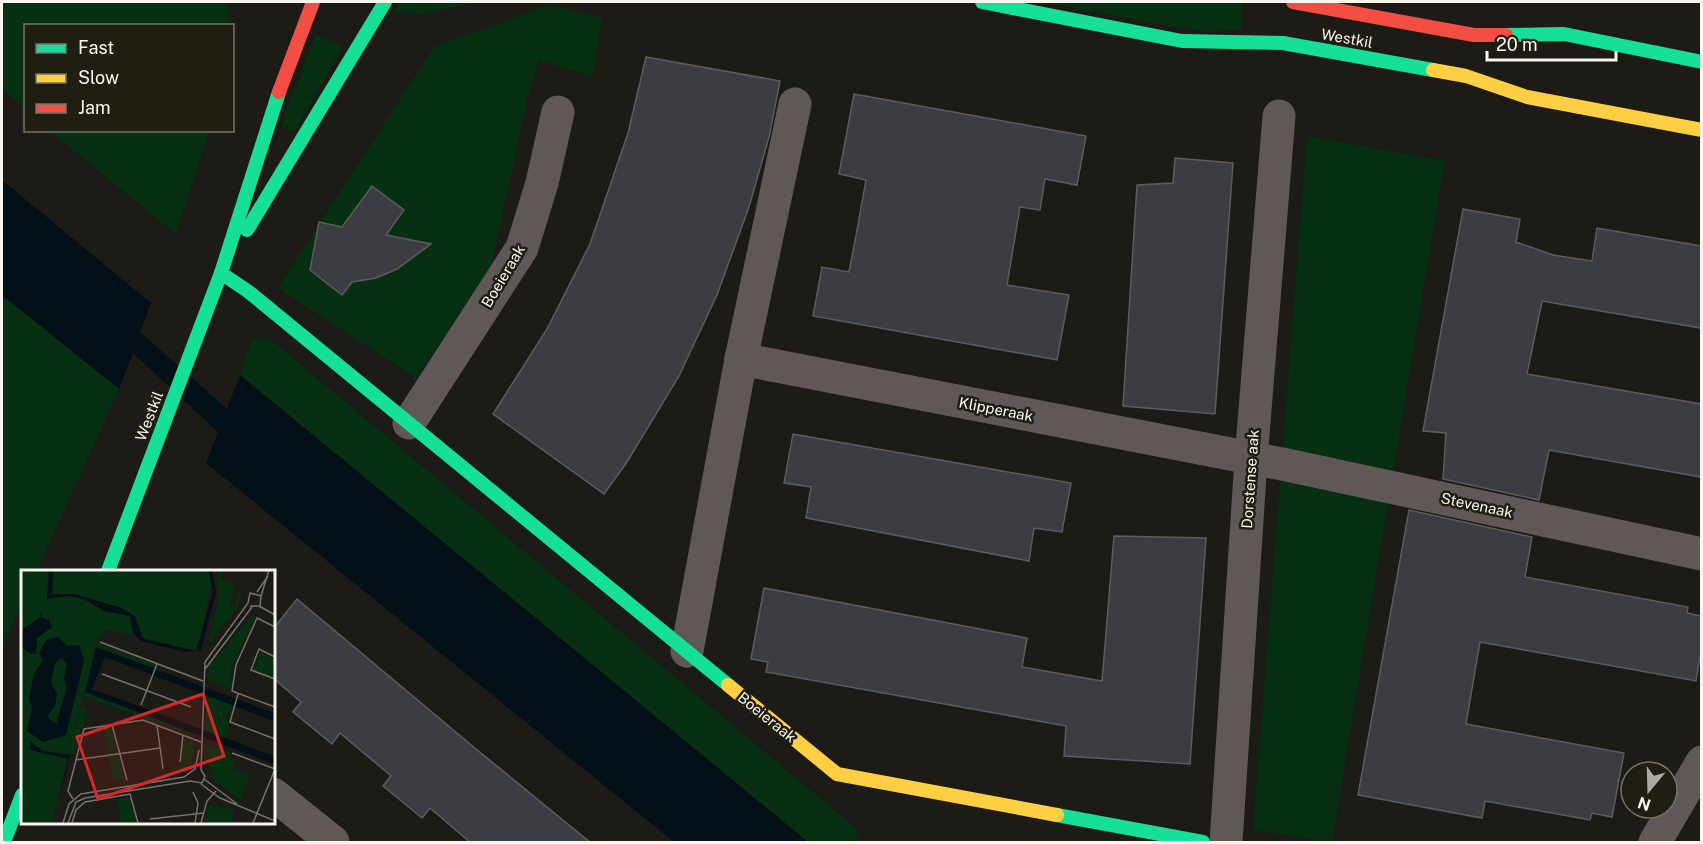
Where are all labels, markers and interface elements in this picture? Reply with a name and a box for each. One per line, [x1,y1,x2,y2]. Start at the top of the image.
legend [24,24,234,132]
scale bar [1487,24,1616,62]
street label: Westkil [1320,25,1374,51]
text: 20 m [1496,34,1538,55]
text: Fast [78,37,114,58]
text: Slow [78,67,119,88]
text: Jam [78,97,111,118]
street label: Boeieraak [478,242,528,310]
street label: Westkil [132,389,166,443]
street label: Klipperaak [957,393,1035,425]
street label: Dorstense aak [1238,429,1262,529]
street label: Stevenaak [1439,489,1515,521]
inset map [21,570,274,823]
street label: Boeieraak [734,688,800,746]
north arrow [1619,760,1679,820]
text: N [1635,793,1653,815]

